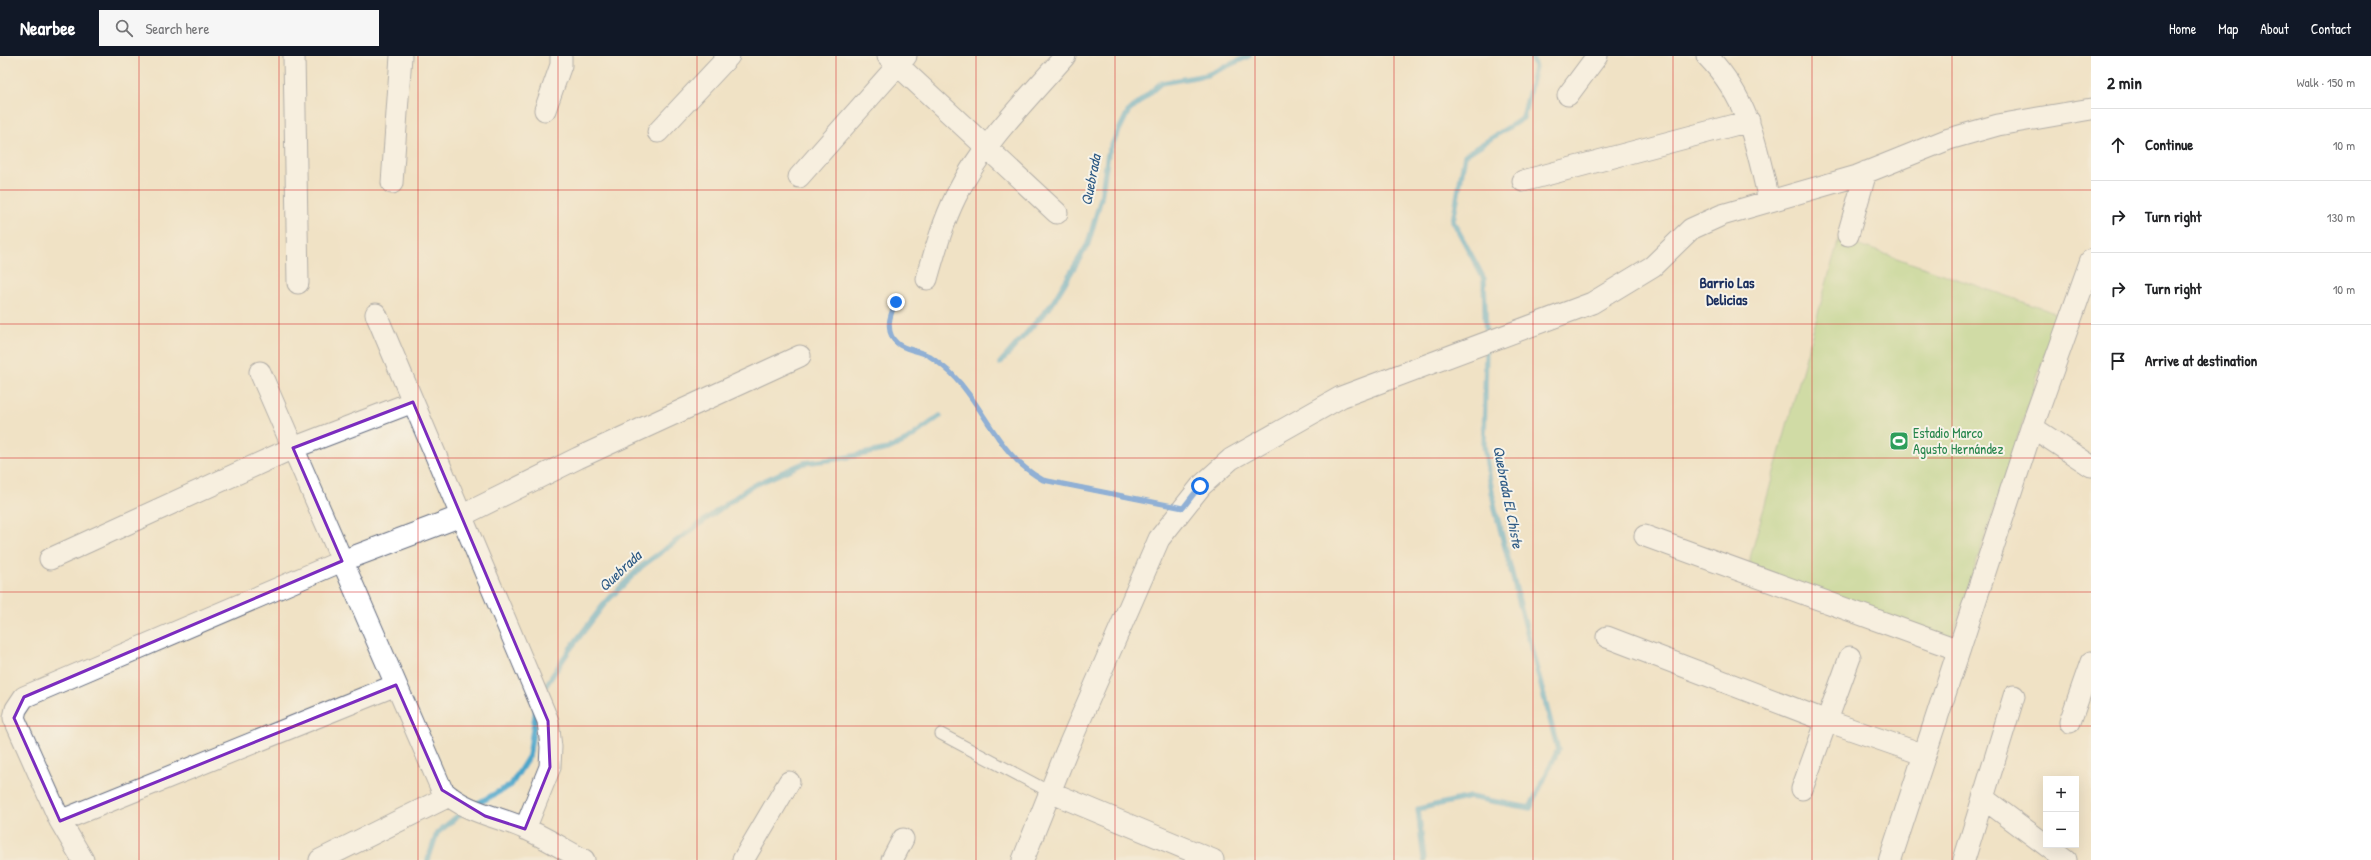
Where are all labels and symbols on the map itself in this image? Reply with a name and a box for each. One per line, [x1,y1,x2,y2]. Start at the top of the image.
water label: Quebrada [1075,151,1106,207]
district label: Barrio Las Delicias [1699,272,1755,310]
route end [887,293,905,311]
place label: Estadio Marco Agusto Hernández [1913,423,2003,459]
sports icon: Estadio Marco Agusto Hernández [1888,430,1910,452]
water label: Quebrada El Chiste [1488,444,1529,551]
route start [1191,477,1209,495]
water label: Quebrada [594,544,647,596]

